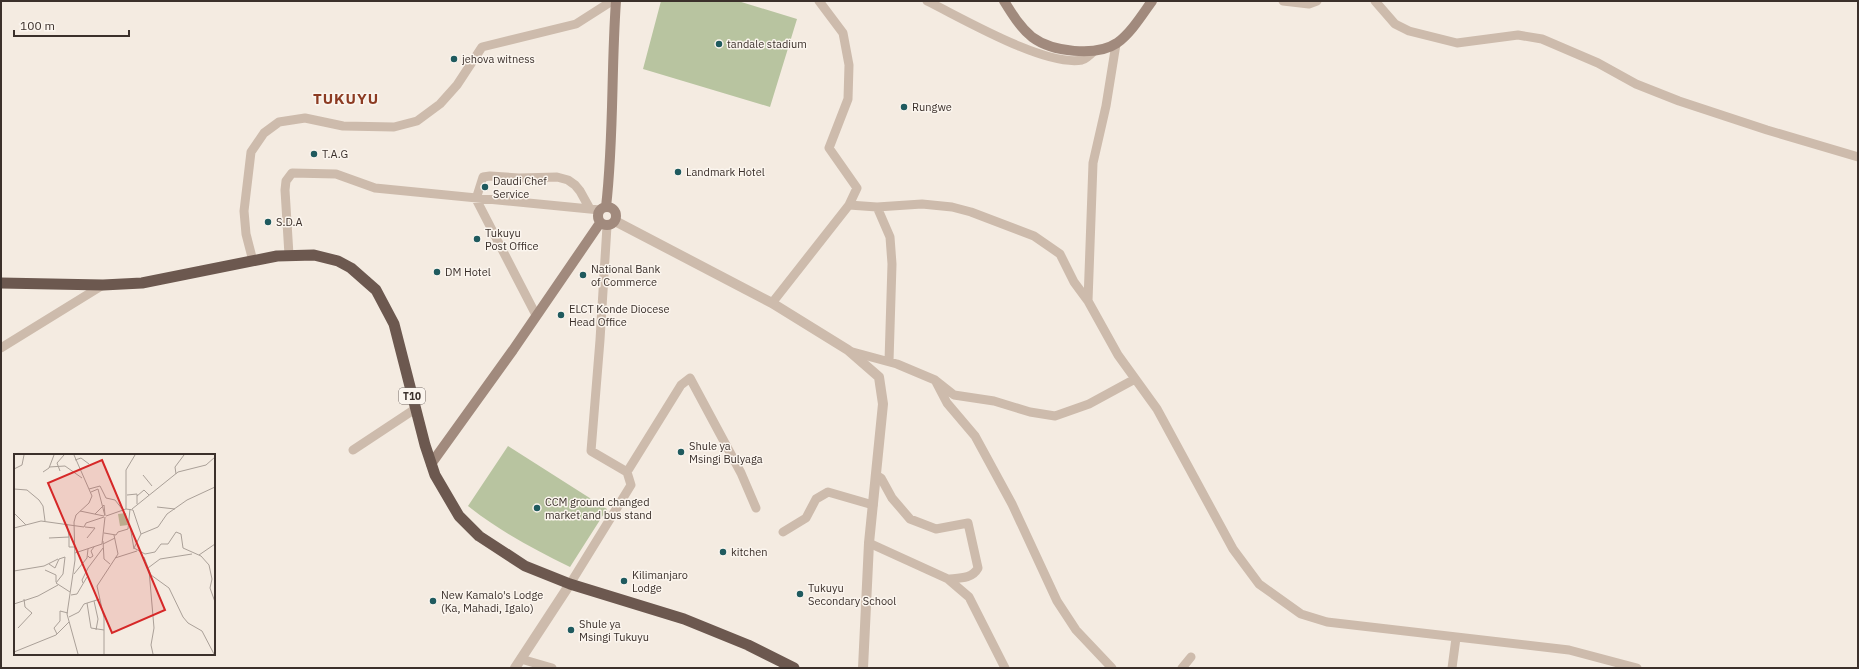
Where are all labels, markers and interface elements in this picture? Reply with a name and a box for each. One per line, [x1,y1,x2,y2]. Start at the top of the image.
scale bar [14,12,129,38]
text: 100 m [20,18,55,33]
place label: tandale stadium [727,37,807,51]
marker: tandale stadium [714,39,724,49]
place label: jehova witness [462,52,535,66]
marker: jehova witness [449,54,459,64]
district label: TUKUYU [313,89,379,108]
place label: Rungwe [912,100,952,114]
marker: Rungwe [899,102,909,112]
place label: T.A.G [322,147,348,161]
marker: T.A.G [309,149,319,159]
place label: Landmark Hotel [686,165,765,179]
marker: Landmark Hotel [673,167,683,177]
place label: Daudi Chef Service [493,174,547,201]
marker: Daudi Chef Service [480,182,490,192]
place label: S.D.A [276,215,303,229]
marker: S.D.A [263,217,273,227]
place label: Tukuyu Post Office [485,226,538,253]
marker: Tukuyu Post Office [472,234,482,244]
place label: National Bank of Commerce [591,262,660,289]
place label: DM Hotel [445,265,491,279]
marker: DM Hotel [432,267,442,277]
marker: National Bank of Commerce [578,270,588,280]
place label: ELCT Konde Diocese Head Office [569,302,670,329]
marker: ELCT Konde Diocese Head Office [556,310,566,320]
road number: T10 [399,388,425,404]
place label: Shule ya Msingi Bulyaga [689,439,763,466]
marker: Shule ya Msingi Bulyaga [676,447,686,457]
inset map [14,454,215,655]
place label: CCM ground changed market and bus stand [545,495,652,522]
marker: CCM ground changed market and bus stand [532,503,542,513]
place label: kitchen [731,545,767,559]
marker: kitchen [718,547,728,557]
place label: Kilimanjaro Lodge [632,568,688,595]
marker: Kilimanjaro Lodge [619,576,629,586]
place label: Tukuyu Secondary School [808,581,896,608]
place label: New Kamalo's Lodge (Ka, Mahadi, Igalo) [441,588,543,615]
marker: Tukuyu Secondary School [795,589,805,599]
marker: New Kamalo's Lodge (Ka, Mahadi, Igalo) [428,596,438,606]
place label: Shule ya Msingi Tukuyu [579,617,649,644]
marker: Shule ya Msingi Tukuyu [566,625,576,635]

